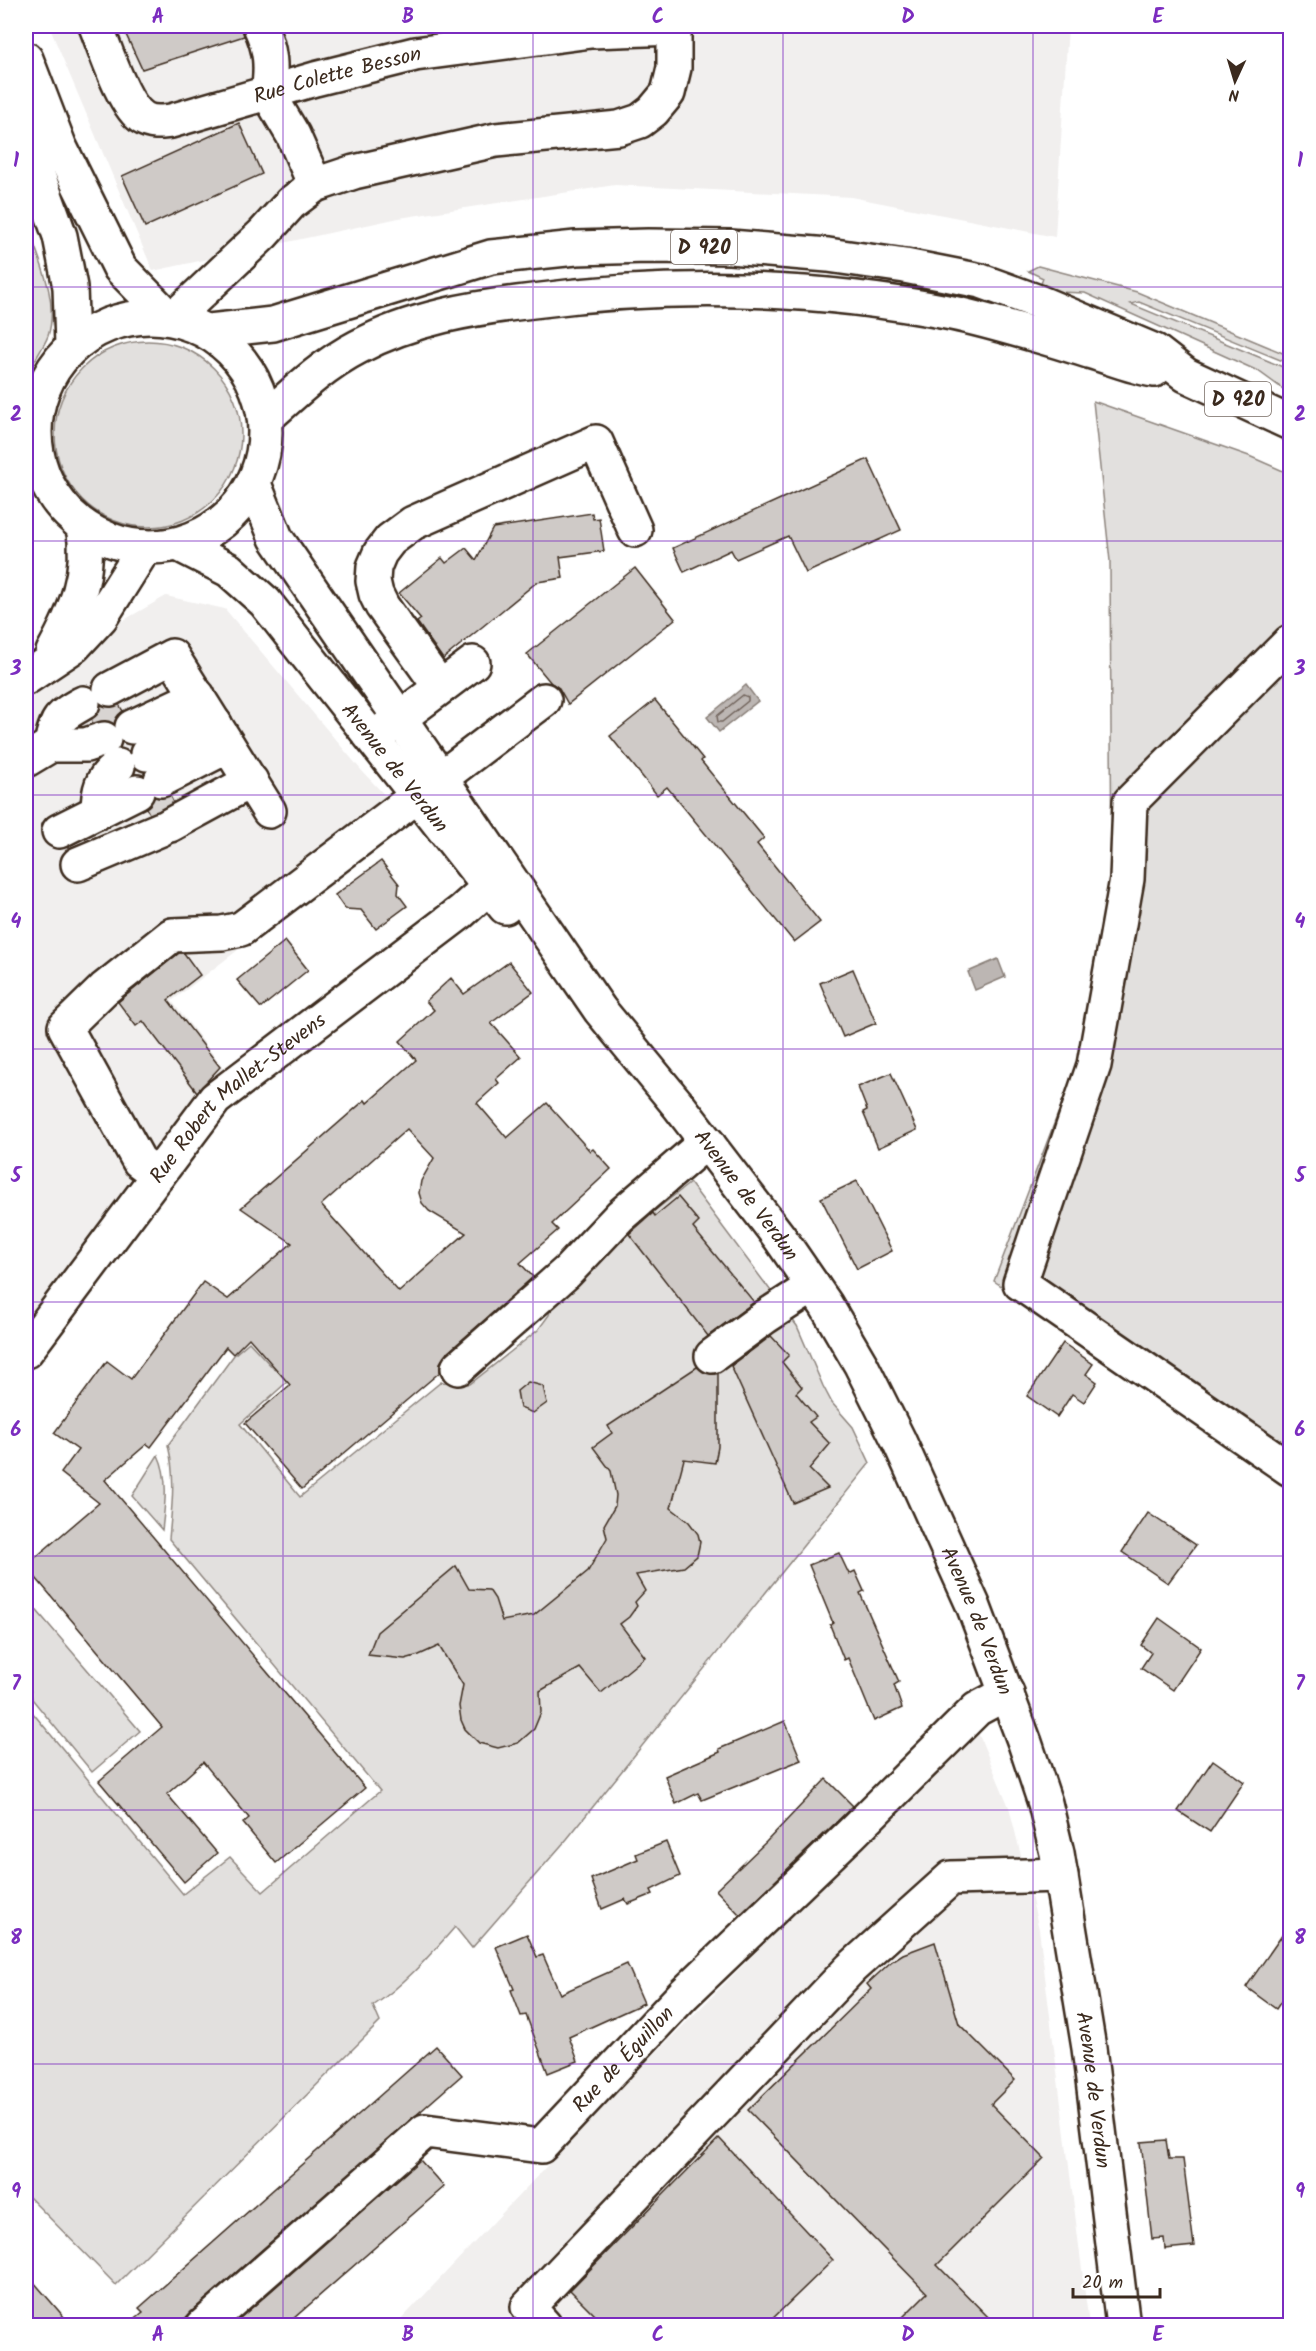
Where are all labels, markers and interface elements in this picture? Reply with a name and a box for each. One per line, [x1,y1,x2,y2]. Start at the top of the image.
text: A [152,2,164,34]
text: B [402,2,414,34]
text: C [652,2,664,34]
text: D [901,2,915,34]
text: E [1152,2,1164,34]
street label: Rue Colette Besson [250,38,423,114]
north arrow [1205,51,1265,111]
text: N [1228,82,1240,107]
text: 1 [13,146,19,178]
text: 1 [1297,146,1303,178]
road number: D 920 [671,230,737,264]
road number: D 920 [1205,382,1271,416]
text: 2 [10,400,22,432]
text: 2 [1294,400,1306,432]
text: 3 [10,654,22,686]
text: 3 [1294,654,1306,686]
street label: Avenue de Verdun [332,696,456,841]
text: 4 [11,907,22,939]
text: 4 [1295,907,1306,939]
street label: Rue Robert Mallet-Stevens [142,1005,334,1191]
street label: Avenue de Verdun [685,1123,806,1269]
text: 5 [10,1161,23,1193]
text: 5 [1294,1161,1307,1193]
text: 6 [11,1415,22,1447]
text: 6 [1295,1415,1306,1447]
street label: Avenue de Verdun [931,1541,1021,1700]
text: 7 [11,1669,21,1701]
text: 7 [1295,1669,1305,1701]
text: 8 [10,1923,22,1955]
text: 8 [1294,1923,1306,1955]
street label: Rue de Éguillon [565,1999,683,2121]
street label: Avenue de Verdun [1065,2009,1119,2171]
text: 9 [11,2177,21,2209]
text: 9 [1295,2177,1305,2209]
scale bar [1073,2261,1160,2299]
text: 20 m [1082,2269,1123,2298]
text: A [152,2320,164,2351]
text: B [402,2320,414,2351]
text: C [652,2320,664,2351]
text: D [901,2320,915,2351]
text: E [1152,2320,1164,2351]

